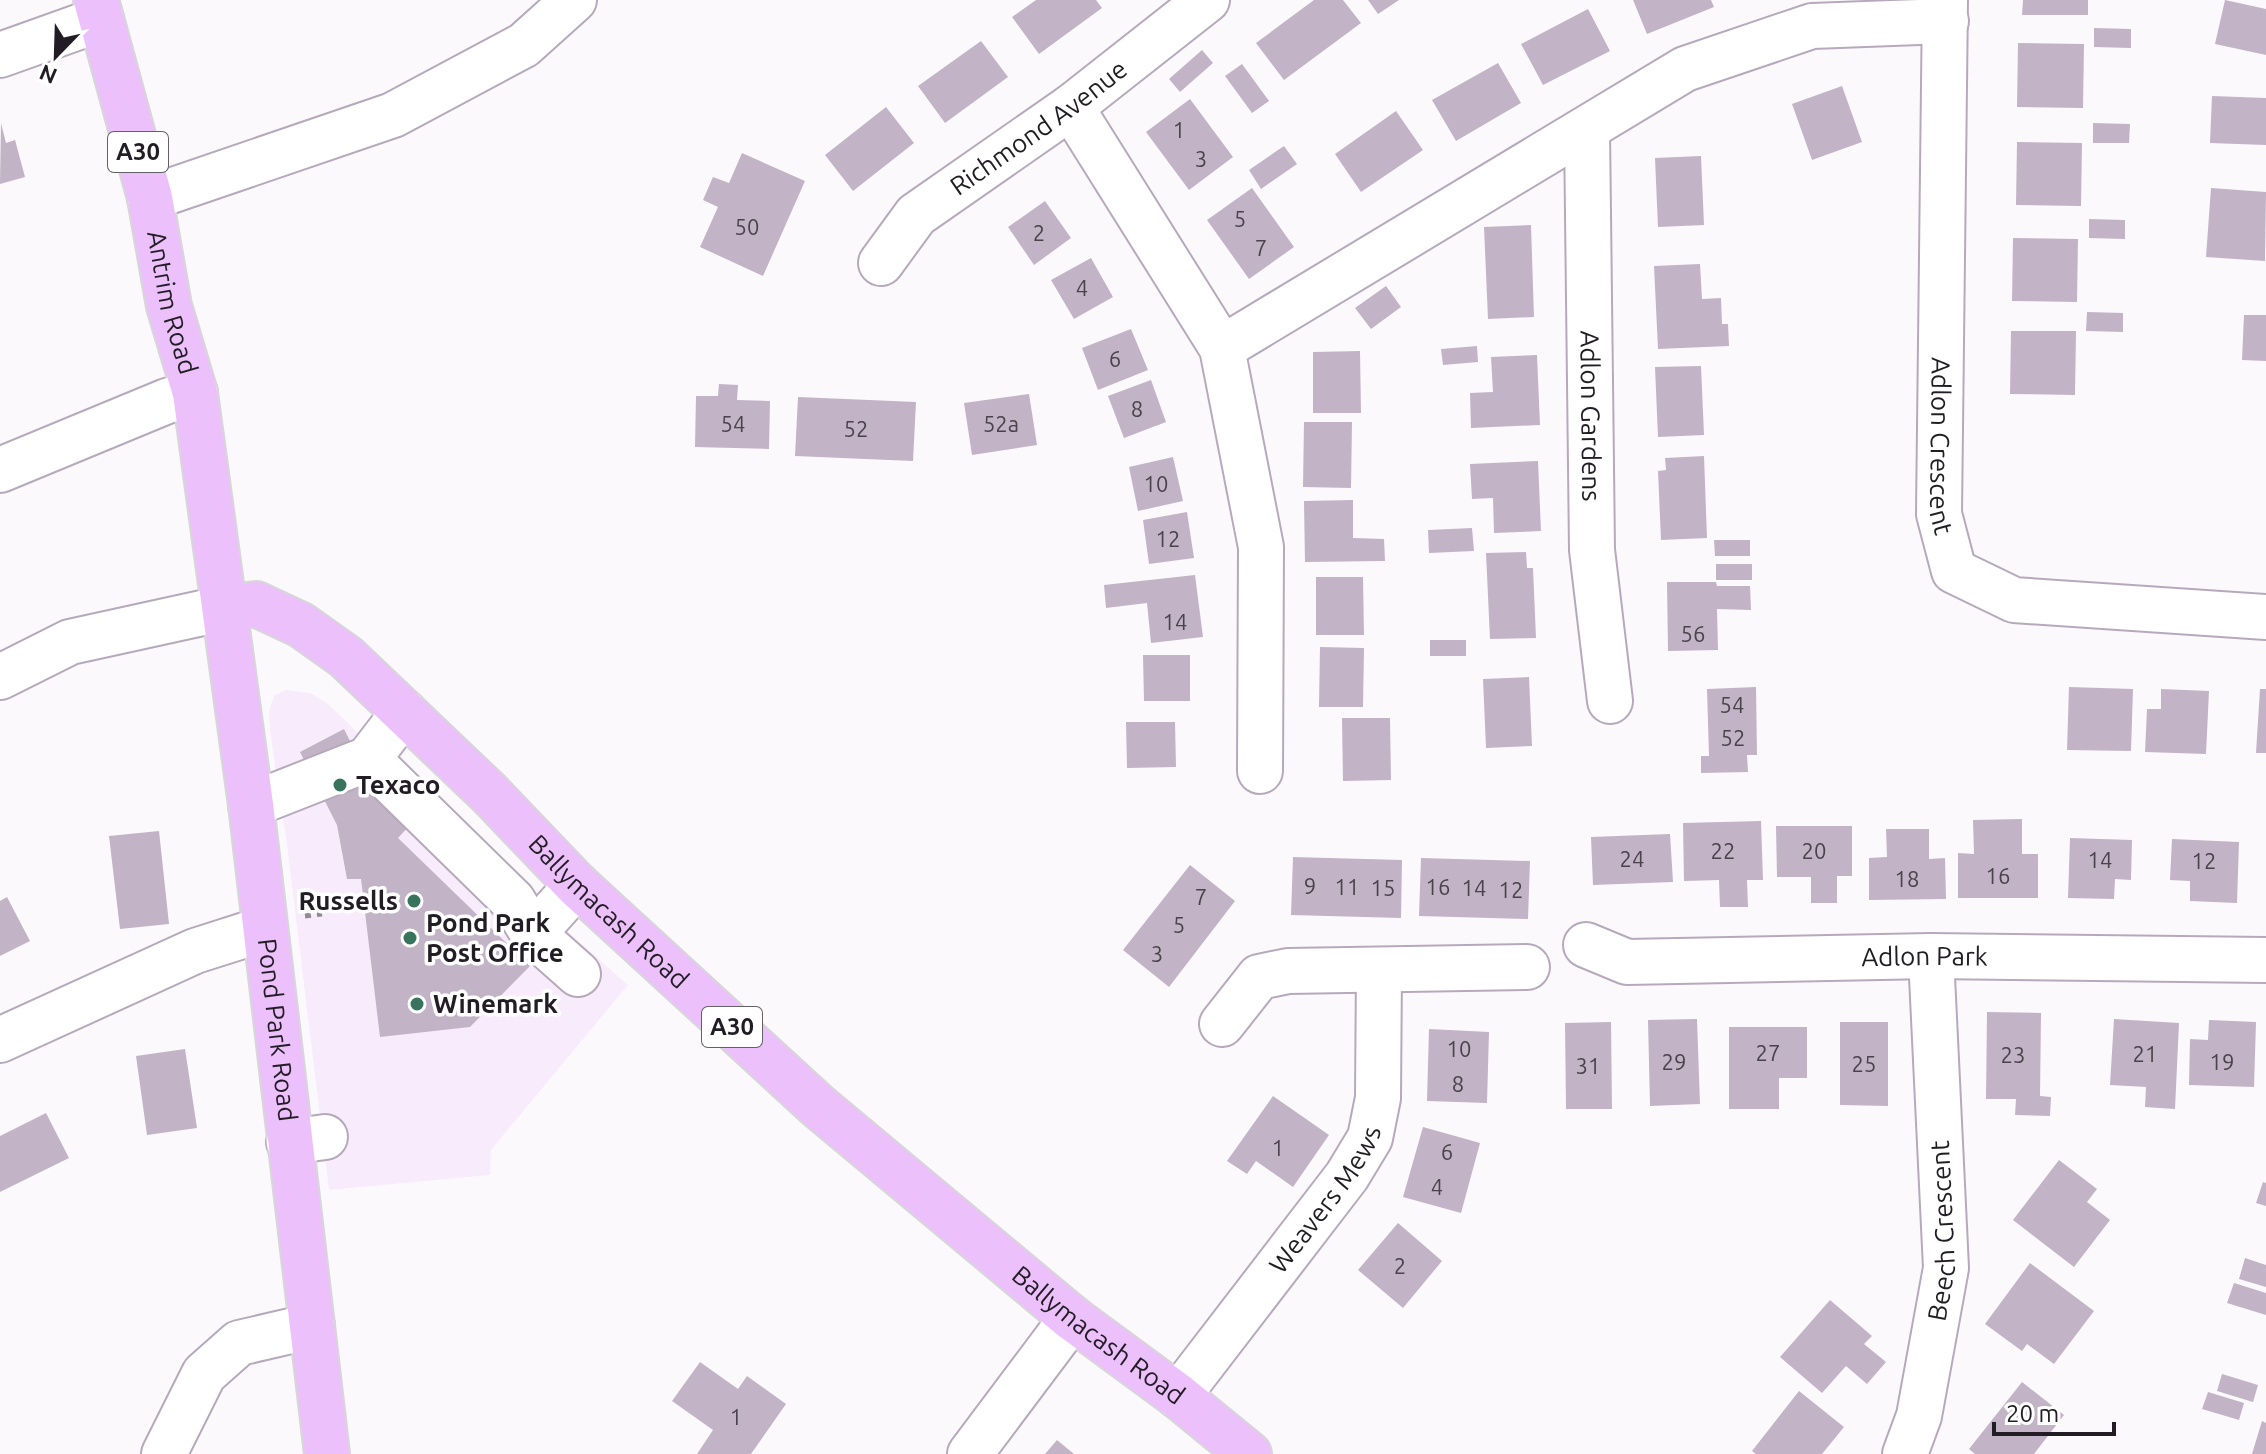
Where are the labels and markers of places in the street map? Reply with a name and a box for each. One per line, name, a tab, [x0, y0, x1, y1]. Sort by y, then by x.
place label: Texaco	[356, 770, 440, 799]
marker: Texaco	[331, 776, 349, 794]
place label: Russells	[298, 886, 398, 915]
marker: Russells	[405, 892, 423, 910]
place label: Pond Park Post Office	[426, 908, 564, 967]
marker: Pond Park Post Office	[401, 929, 419, 947]
place label: Winemark	[433, 989, 558, 1018]
marker: Winemark	[408, 995, 426, 1013]

